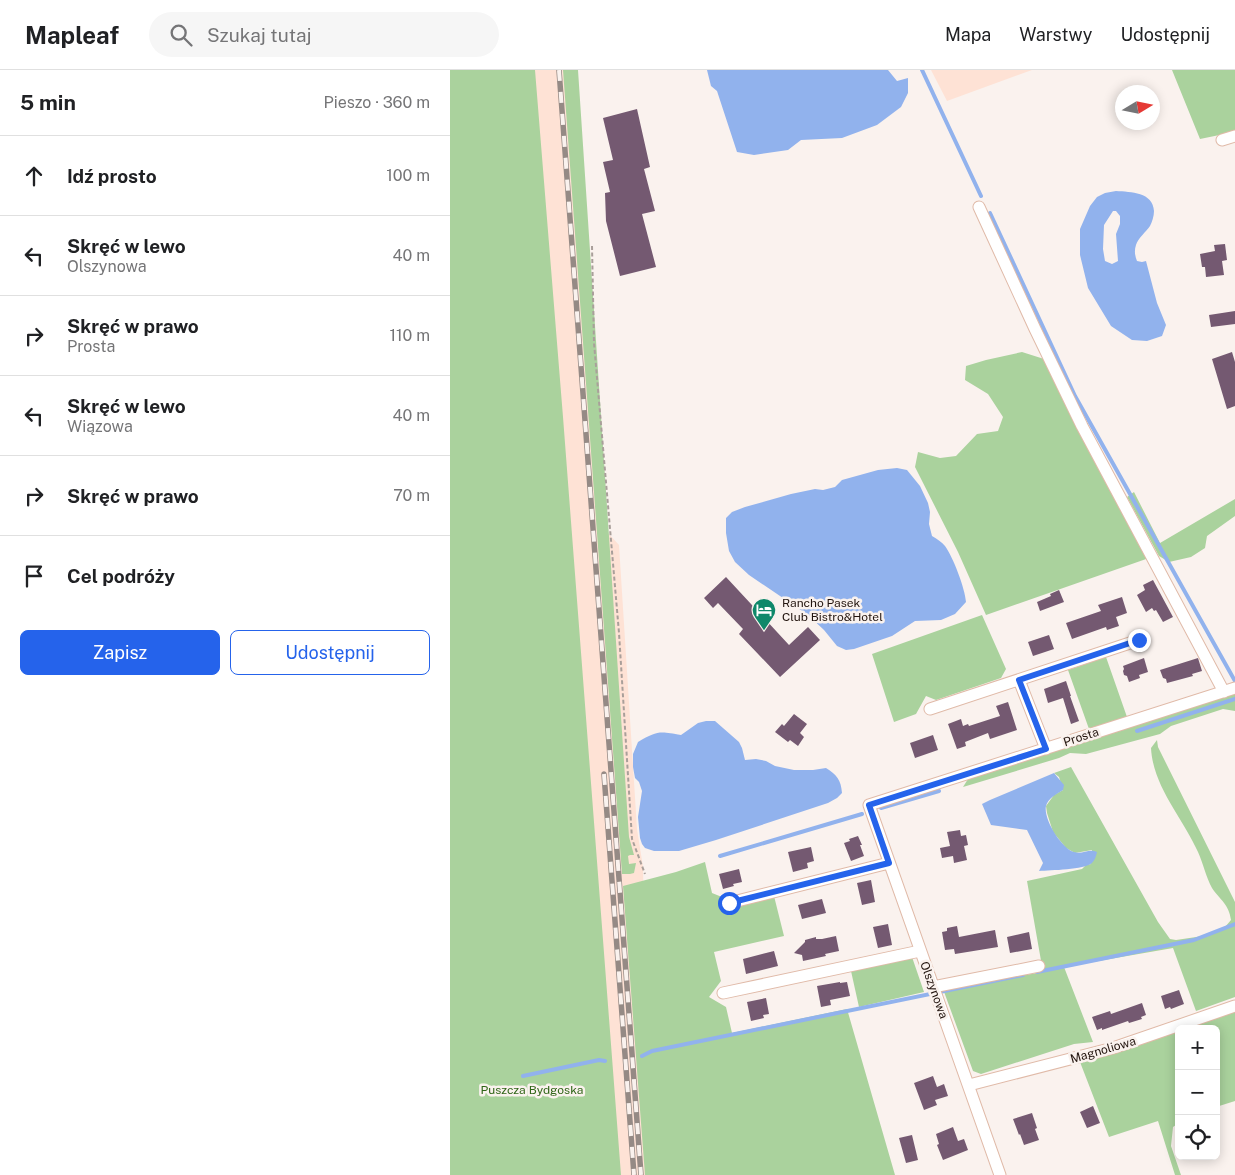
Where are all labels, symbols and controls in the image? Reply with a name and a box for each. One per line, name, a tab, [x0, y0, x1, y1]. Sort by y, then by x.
search box	[149, 12, 499, 57]
text: Mapleaf	[25, 21, 119, 49]
icon: search	[167, 21, 195, 49]
text: Szukaj tutaj	[207, 24, 312, 46]
text: Mapa	[945, 24, 991, 45]
text: Warstwy	[1019, 24, 1092, 45]
text: Udostępnij	[1120, 24, 1210, 45]
north arrow	[1115, 85, 1160, 130]
text: 5 min	[20, 90, 76, 115]
text: Pieszo · 360 m	[324, 93, 430, 112]
icon: ahead	[20, 162, 48, 190]
text: Idź prosto	[67, 165, 157, 187]
text: 100 m	[386, 166, 430, 185]
text: Skręć w lewo	[67, 235, 186, 257]
icon: left	[20, 242, 48, 270]
text: 40 m	[392, 246, 430, 265]
text: Olszynowa	[67, 257, 147, 276]
text: Skręć w prawo	[67, 315, 199, 337]
icon: right	[20, 322, 48, 350]
text: 110 m	[389, 326, 430, 345]
text: Prosta	[67, 337, 115, 356]
text: Skręć w lewo	[67, 395, 186, 417]
icon: left	[20, 402, 48, 430]
text: 40 m	[392, 406, 430, 425]
text: Wiązowa	[67, 417, 133, 436]
icon: right	[20, 482, 48, 510]
text: Skręć w prawo	[67, 485, 199, 507]
text: 70 m	[393, 486, 430, 505]
icon: arrive	[20, 562, 48, 590]
text: Cel podróży	[67, 565, 175, 587]
place label: Rancho Pasek Club Bistro&Hotel	[782, 596, 883, 624]
hotel icon: Rancho Pasek Club Bistro&Hotel	[751, 597, 777, 631]
route end	[1128, 629, 1151, 652]
button: Zapisz	[20, 630, 220, 675]
button: Udostępnij	[230, 630, 430, 675]
street label: Prosta	[1062, 725, 1100, 749]
route start	[718, 892, 741, 915]
street label: Olszynowa	[917, 960, 951, 1020]
map controls	[1175, 1025, 1220, 1160]
button: +	[1175, 1025, 1220, 1070]
street label: Magnoliowa	[1069, 1034, 1137, 1066]
button: −	[1175, 1070, 1220, 1115]
park label: Puszcza Bydgoska	[481, 1083, 583, 1097]
button: locate	[1175, 1115, 1220, 1160]

